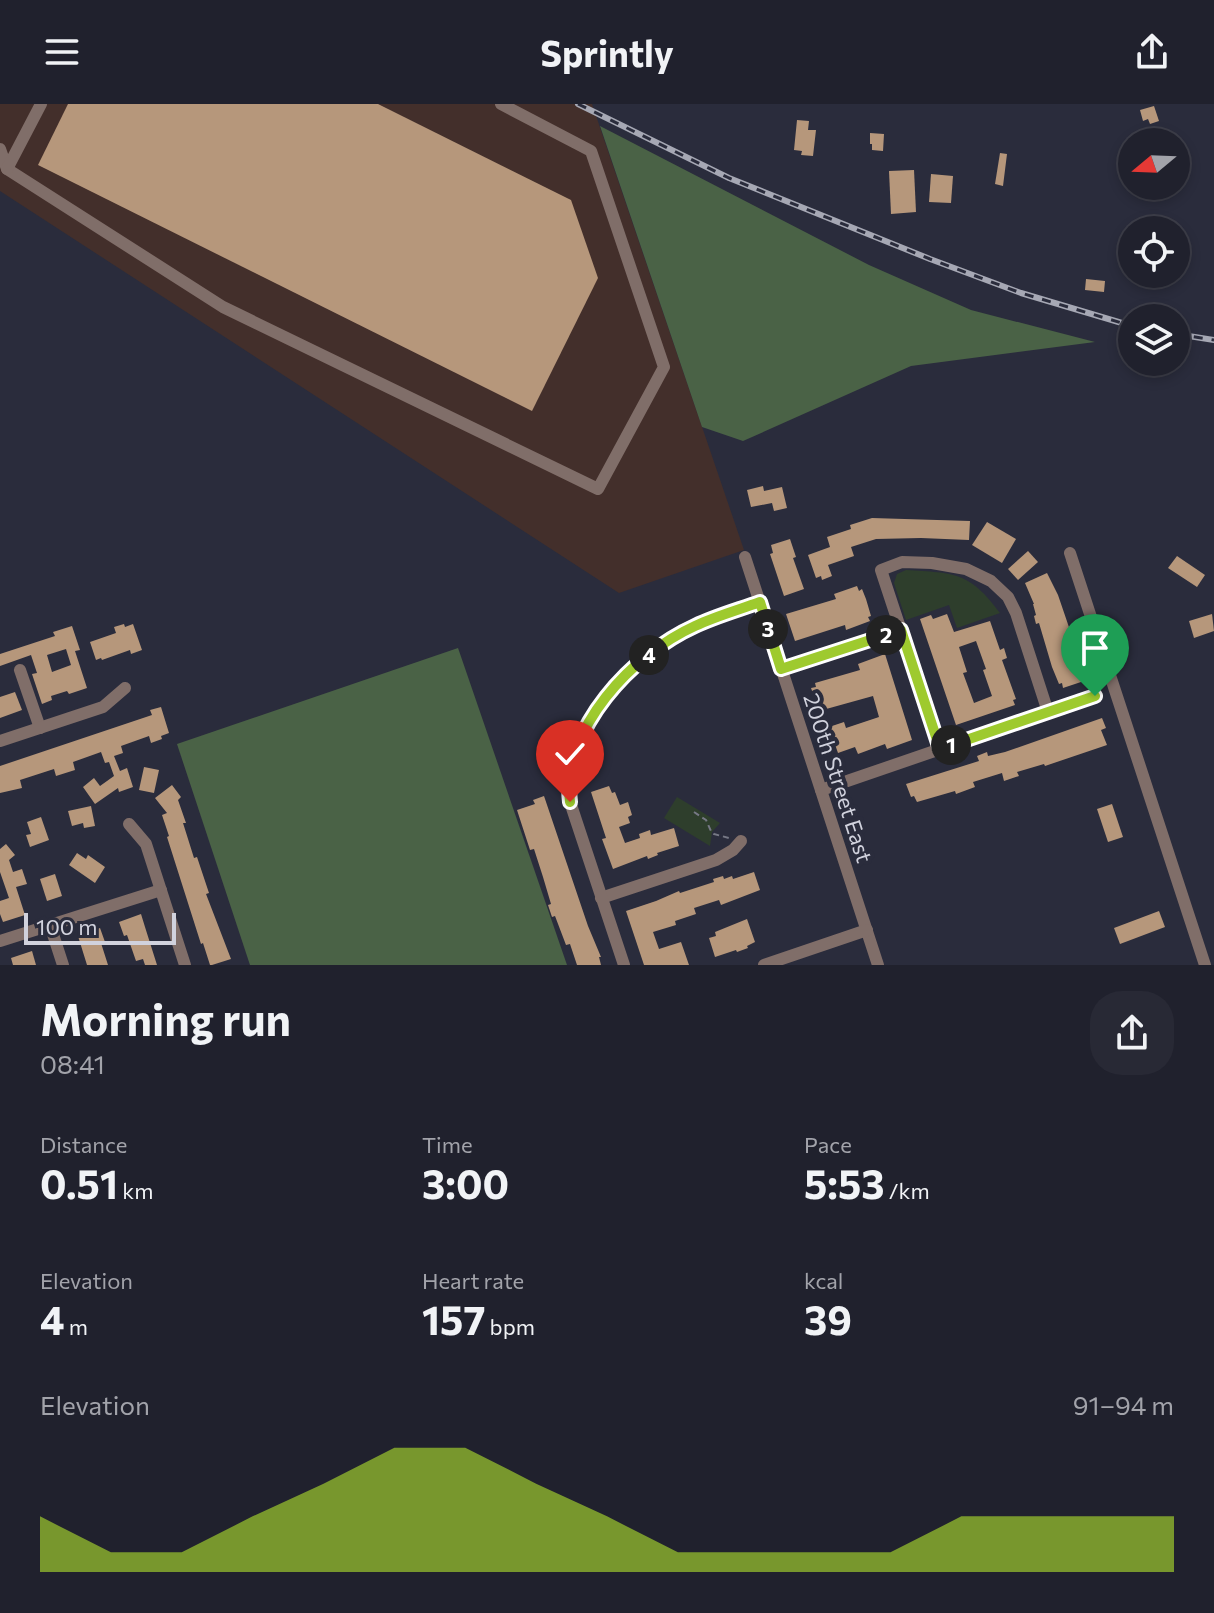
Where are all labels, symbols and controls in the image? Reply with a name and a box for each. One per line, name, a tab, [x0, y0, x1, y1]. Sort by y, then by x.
icon: menu	[40, 30, 84, 74]
text: Sprintly	[540, 30, 674, 74]
icon: share	[1130, 30, 1174, 74]
north arrow	[1118, 128, 1190, 200]
map controls	[1118, 128, 1190, 376]
button: locate	[1118, 216, 1190, 288]
button: layers	[1118, 304, 1190, 376]
pin: 3	[748, 609, 788, 649]
pin	[1061, 614, 1129, 696]
text: 3	[762, 615, 774, 642]
pin: 2	[866, 615, 906, 655]
text: 2	[880, 621, 892, 648]
icon: arrive	[1073, 626, 1117, 670]
pin: 4	[629, 635, 669, 675]
text: 4	[642, 641, 656, 668]
street label: 200th Street East	[798, 690, 879, 866]
pin	[536, 720, 604, 802]
pin: 1	[931, 725, 971, 765]
text: 1	[946, 731, 956, 758]
icon: check	[548, 732, 592, 776]
scale bar	[24, 909, 176, 945]
text: 100 m	[36, 913, 98, 940]
text: Morning run	[40, 991, 291, 1045]
button: share	[1090, 991, 1174, 1075]
text: 08:41	[40, 1048, 105, 1079]
text: Distance	[40, 1131, 127, 1158]
text: Time	[422, 1131, 473, 1158]
text: Pace	[804, 1131, 852, 1158]
text: 0.51	[40, 1158, 118, 1207]
text: 3:00	[422, 1158, 509, 1207]
text: 5:53	[804, 1158, 885, 1207]
text: km	[118, 1177, 153, 1204]
text: /km	[885, 1177, 930, 1204]
text: Elevation	[40, 1267, 133, 1294]
text: Heart rate	[422, 1267, 524, 1294]
text: kcal	[804, 1267, 843, 1294]
text: 4	[40, 1294, 65, 1343]
text: 157	[422, 1294, 485, 1343]
text: 39	[804, 1294, 852, 1343]
text: m	[65, 1313, 88, 1340]
text: bpm	[485, 1313, 535, 1340]
text: Elevation	[40, 1389, 150, 1420]
text: 91–94 m	[1073, 1389, 1174, 1420]

